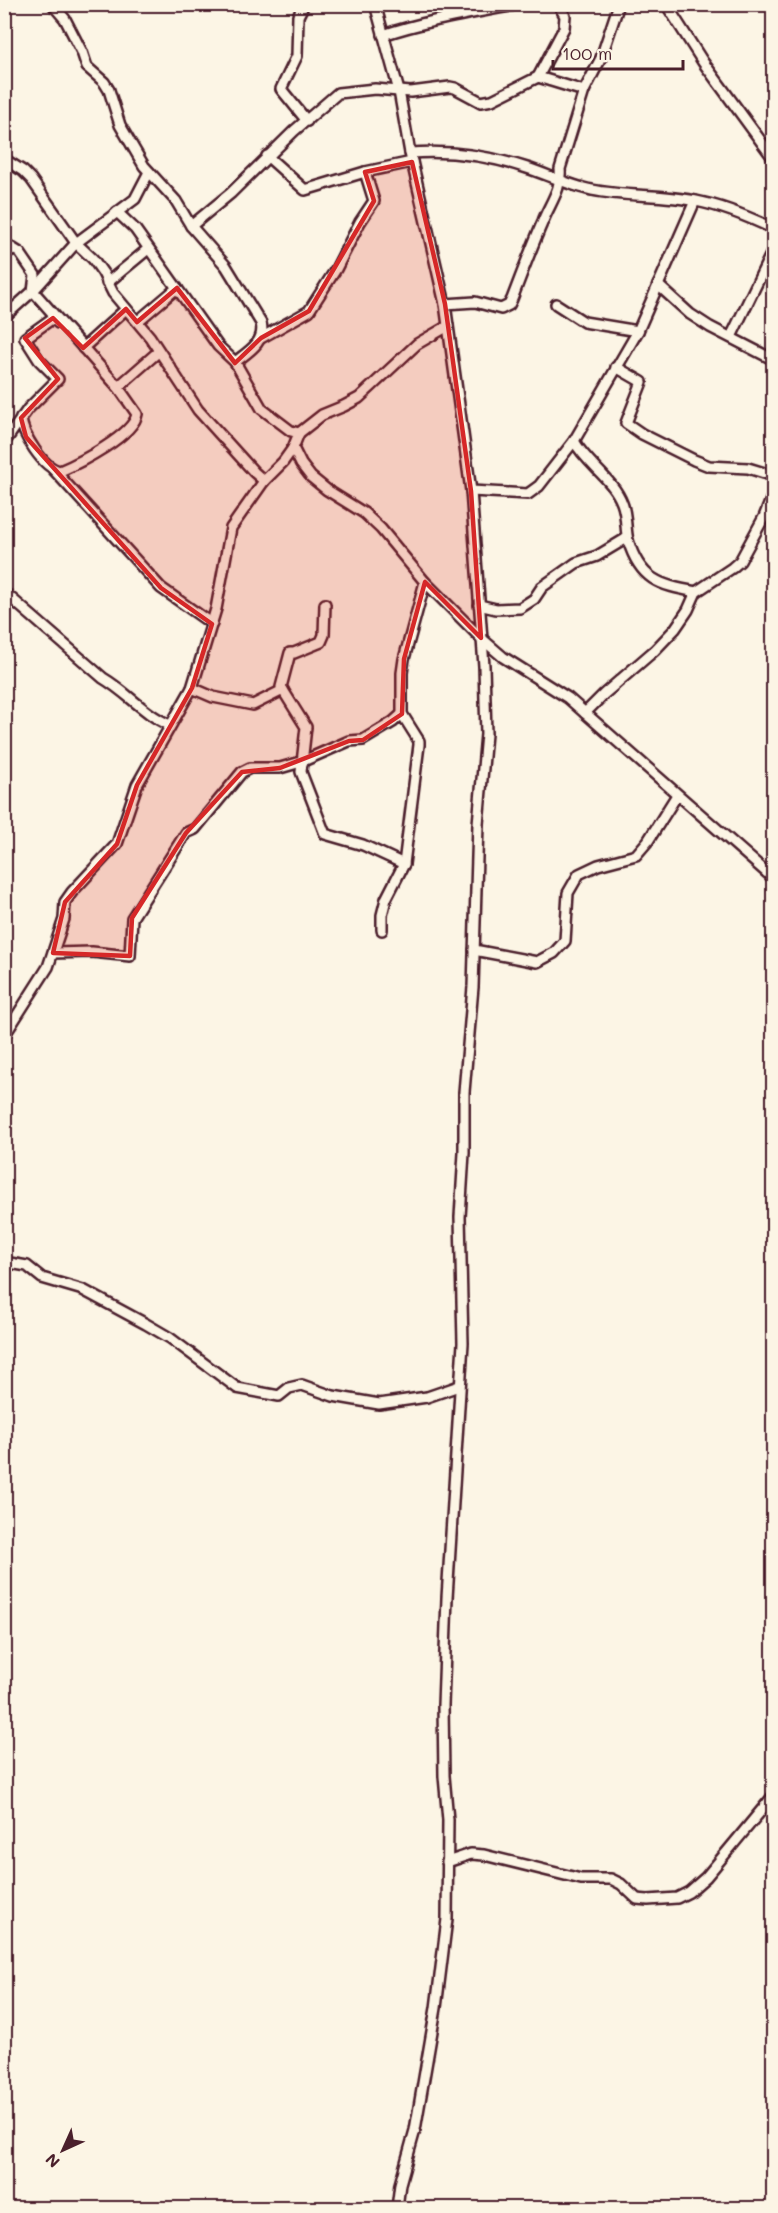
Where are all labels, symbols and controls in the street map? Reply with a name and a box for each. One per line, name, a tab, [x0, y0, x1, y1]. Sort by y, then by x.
scale bar	[553, 33, 684, 71]
text: 100 m	[562, 41, 612, 65]
north arrow	[33, 2120, 93, 2180]
text: N	[40, 2149, 64, 2173]

